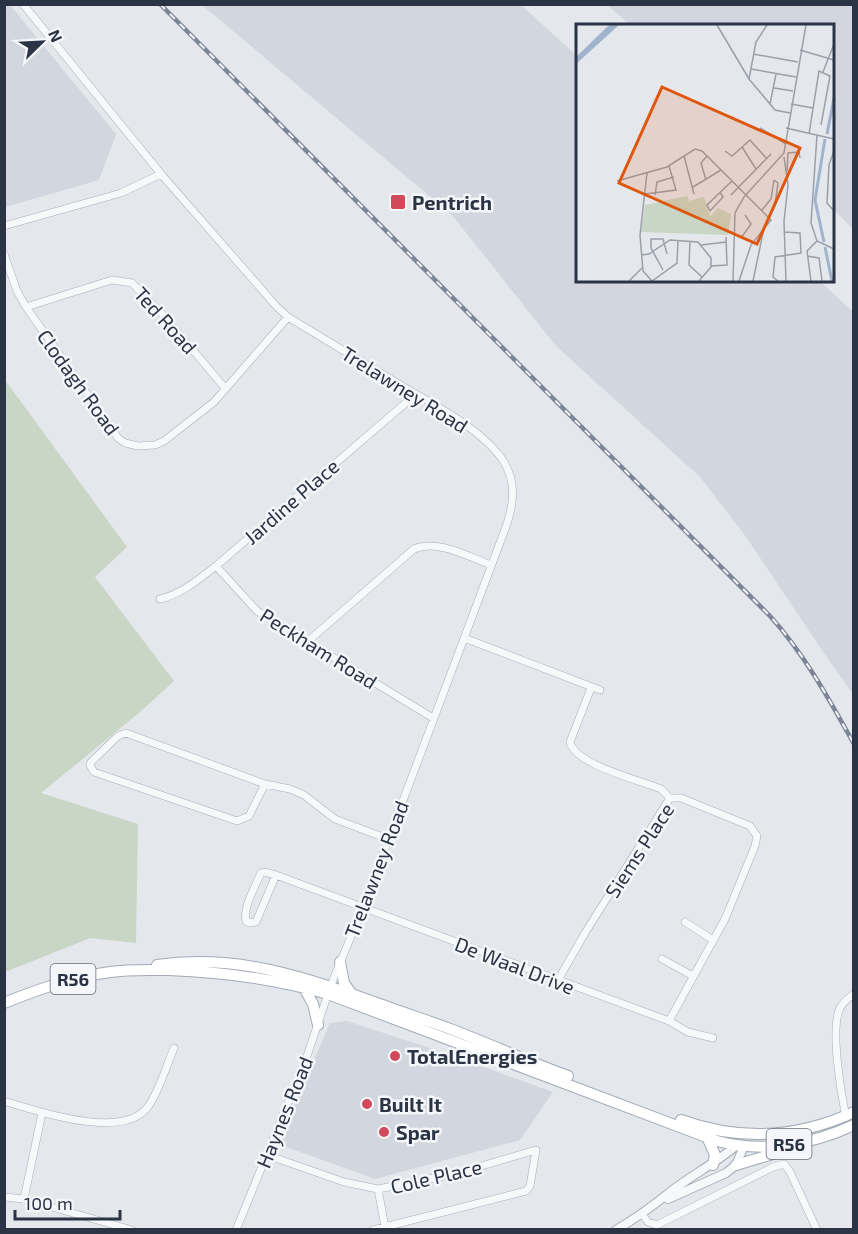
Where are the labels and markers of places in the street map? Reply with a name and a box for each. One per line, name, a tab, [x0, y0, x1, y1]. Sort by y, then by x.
place label: Pentrich	[412, 190, 492, 214]
marker: Pentrich	[389, 193, 407, 211]
place label: TotalEnergies	[407, 1044, 537, 1068]
marker: TotalEnergies	[388, 1049, 402, 1063]
place label: Built It	[379, 1092, 442, 1116]
marker: Built It	[360, 1097, 374, 1111]
place label: Spar	[396, 1120, 440, 1144]
marker: Spar	[377, 1125, 391, 1139]

